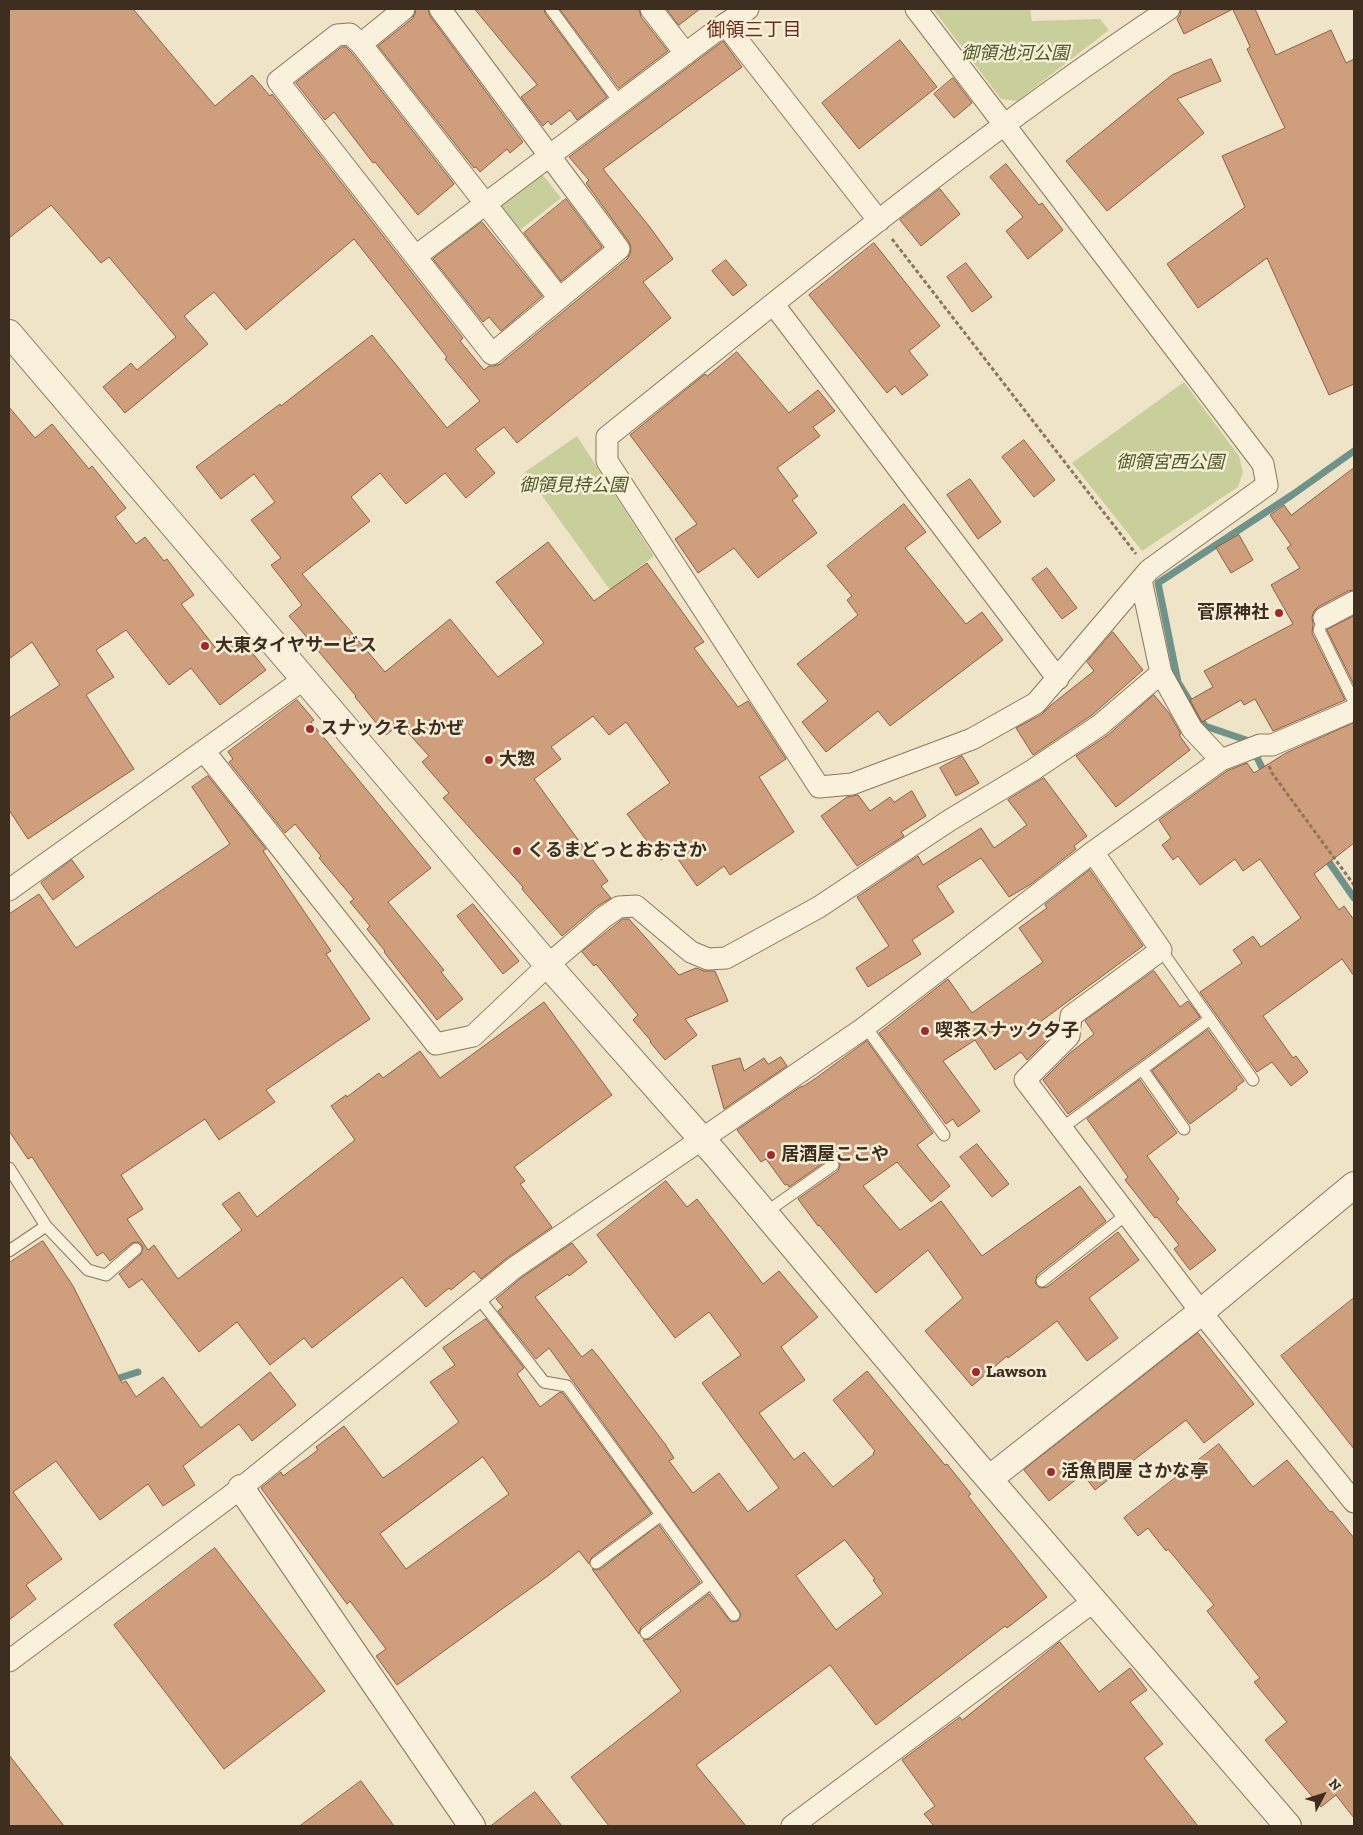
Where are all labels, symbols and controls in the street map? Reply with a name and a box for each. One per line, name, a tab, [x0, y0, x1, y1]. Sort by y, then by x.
district label: 御領三丁目	[707, 20, 801, 42]
park label: 御領池河公園	[961, 43, 1069, 65]
park label: 御領宮西公園	[1116, 452, 1224, 474]
park label: 御領見持公園	[519, 475, 627, 497]
place label: 菅原神社	[1197, 602, 1269, 624]
marker: 菅原神社	[1273, 607, 1285, 619]
place label: 大東タイヤサービス	[215, 635, 377, 657]
marker: 大東タイヤサービス	[199, 640, 211, 652]
place label: スナックそよかぜ	[320, 718, 464, 740]
marker: スナックそよかぜ	[304, 723, 316, 735]
place label: 大惣	[499, 749, 535, 771]
marker: 大惣	[483, 754, 495, 766]
place label: くるまどっとおおさか	[527, 840, 707, 862]
marker: くるまどっとおおさか	[511, 845, 523, 857]
place label: 喫茶スナック夕子	[935, 1020, 1079, 1042]
marker: 喫茶スナック夕子	[919, 1025, 931, 1037]
place label: 居酒屋ここや	[781, 1144, 889, 1166]
marker: 居酒屋ここや	[765, 1149, 777, 1161]
place label: Lawson	[986, 1361, 1047, 1383]
marker: Lawson	[970, 1366, 982, 1378]
place label: 活魚問屋 さかな亭	[1061, 1461, 1208, 1483]
marker: 活魚問屋 さかな亭	[1045, 1466, 1057, 1478]
north arrow	[1298, 1770, 1348, 1820]
text: N	[1325, 1775, 1345, 1795]

